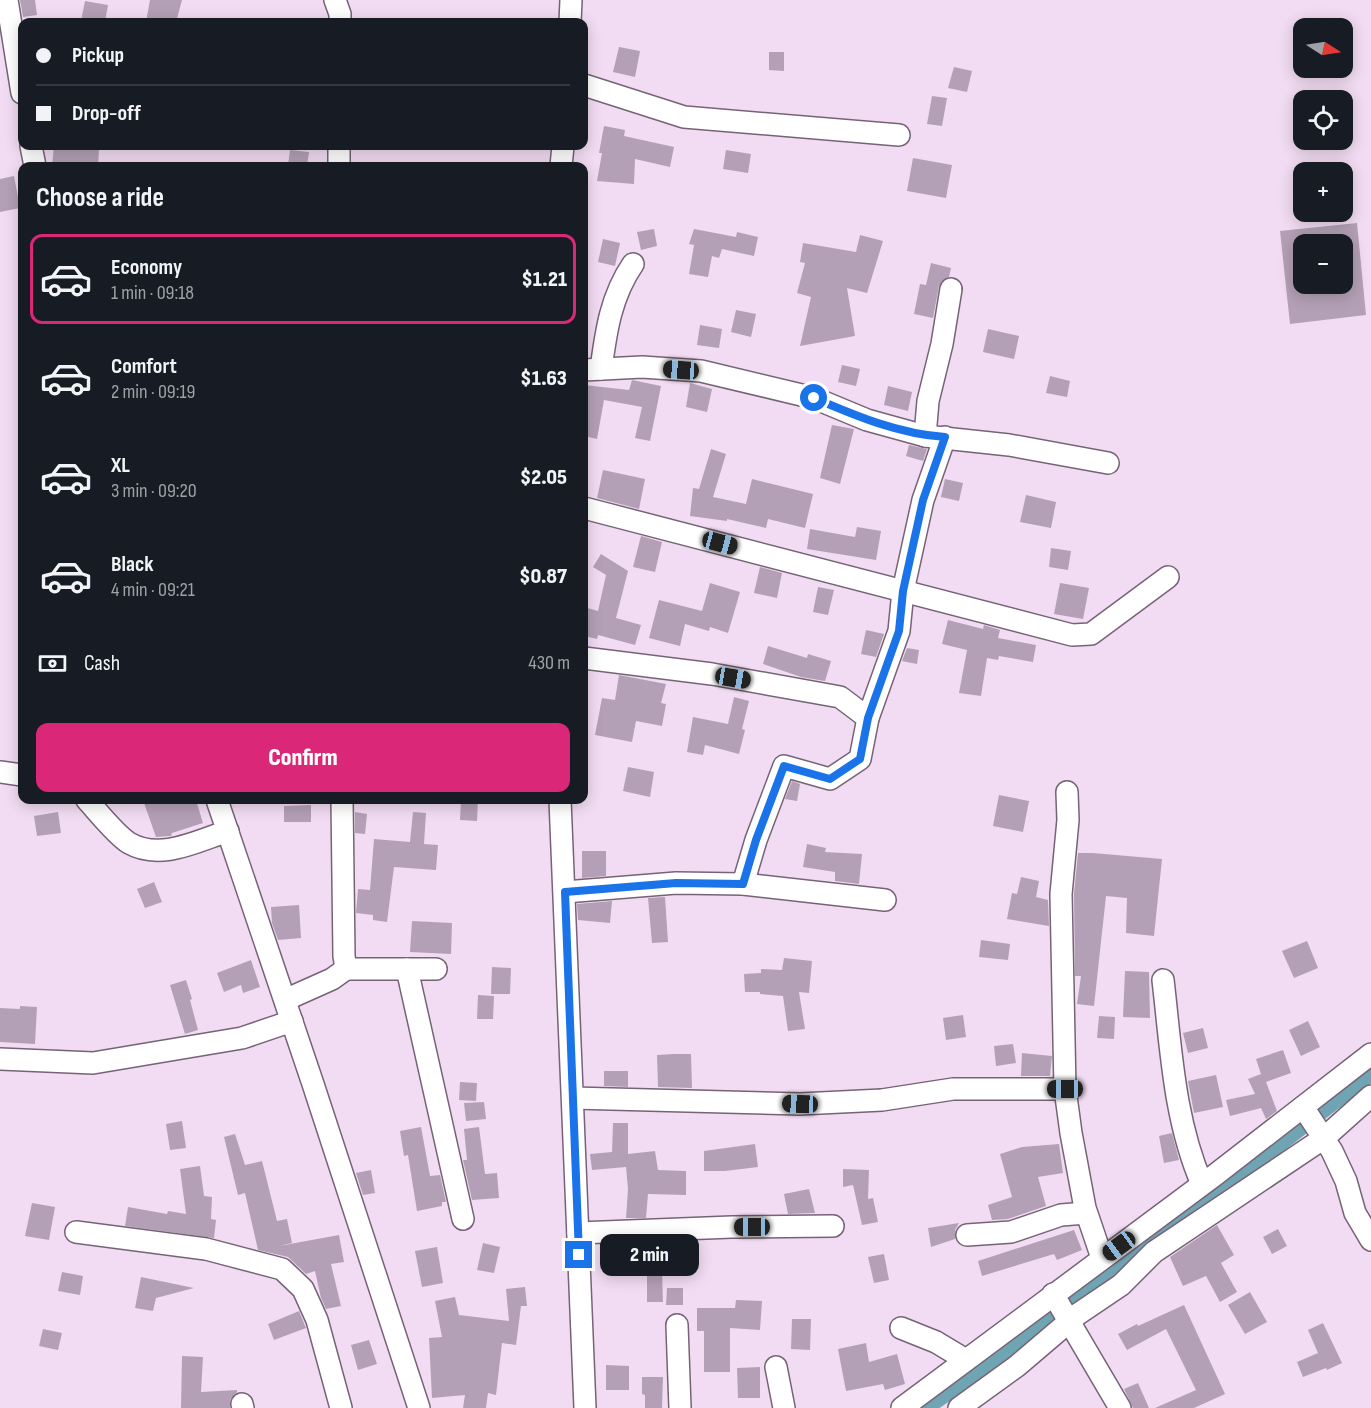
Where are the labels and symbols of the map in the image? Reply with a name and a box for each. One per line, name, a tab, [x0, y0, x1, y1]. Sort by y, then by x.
north arrow	[1293, 18, 1353, 78]
car	[662, 360, 700, 380]
route start	[800, 384, 827, 411]
car	[700, 530, 740, 556]
car	[714, 666, 752, 690]
car	[1047, 1080, 1083, 1098]
car	[782, 1094, 818, 1114]
car	[734, 1218, 770, 1236]
car	[1099, 1228, 1139, 1264]
callout: 2 min	[600, 1234, 699, 1276]
route end	[565, 1241, 592, 1268]

